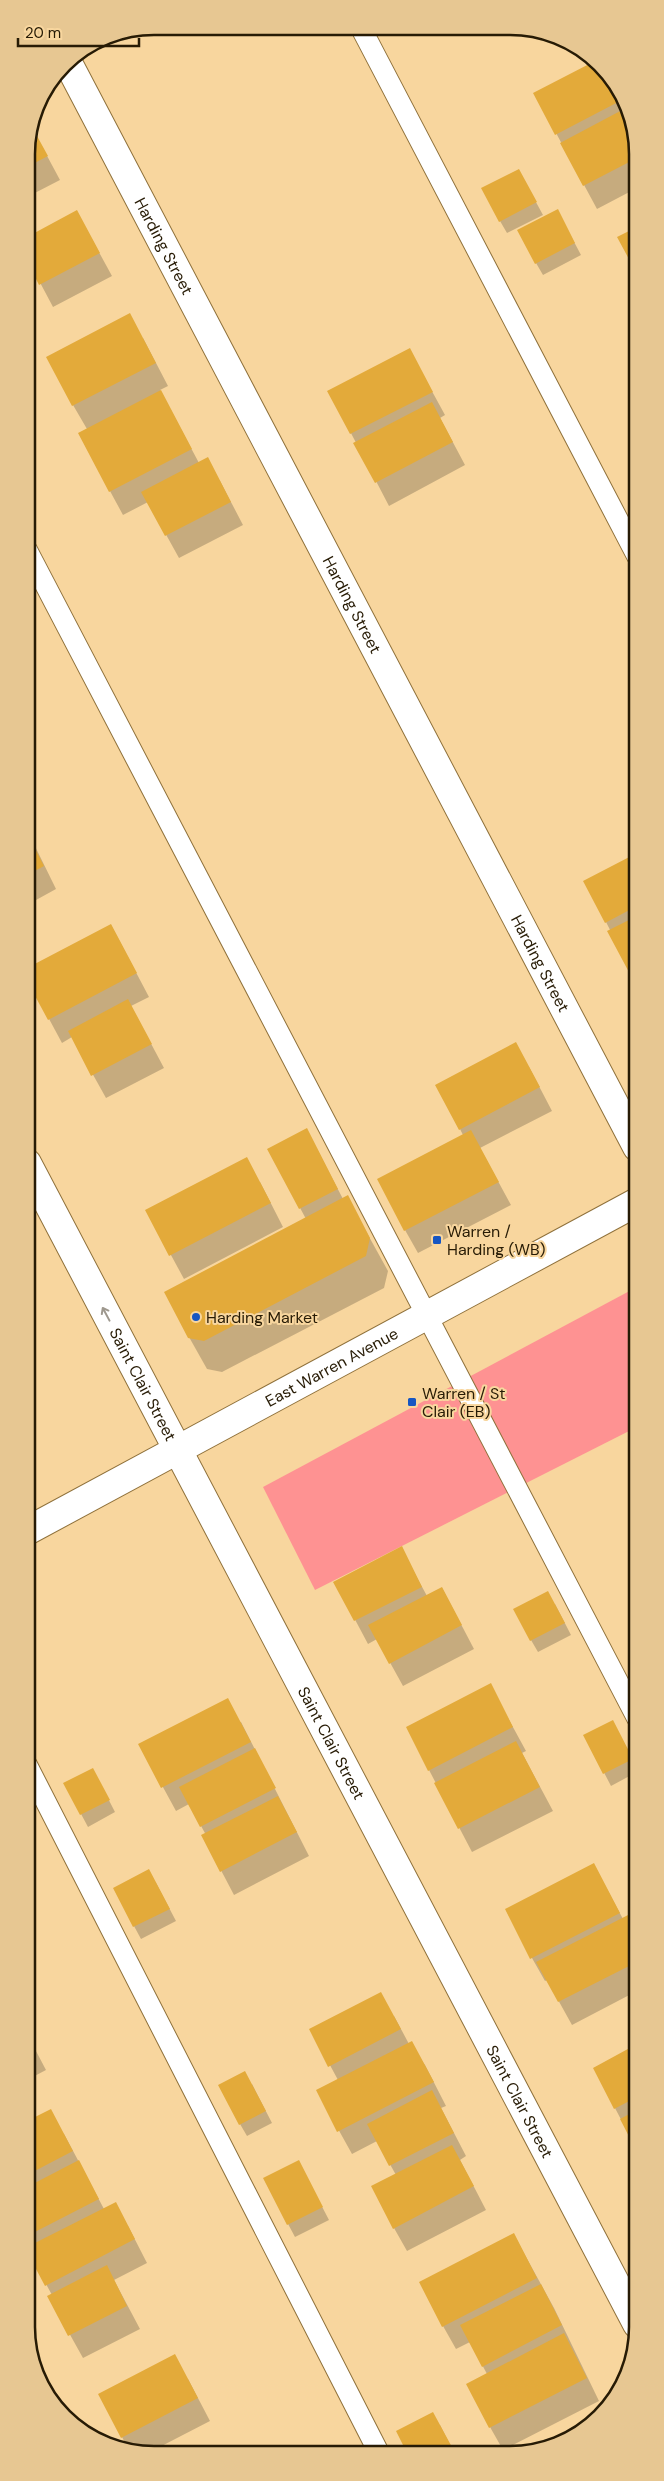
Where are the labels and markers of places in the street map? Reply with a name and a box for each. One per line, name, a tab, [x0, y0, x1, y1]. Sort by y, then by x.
place label: Warren / Harding (WB)	[447, 1221, 546, 1260]
marker: Warren / Harding (WB)	[431, 1234, 443, 1246]
place label: Harding Market	[206, 1307, 318, 1328]
marker: Harding Market	[190, 1311, 202, 1323]
place label: Warren / St Clair (EB)	[422, 1383, 506, 1422]
marker: Warren / St Clair (EB)	[406, 1396, 418, 1408]

